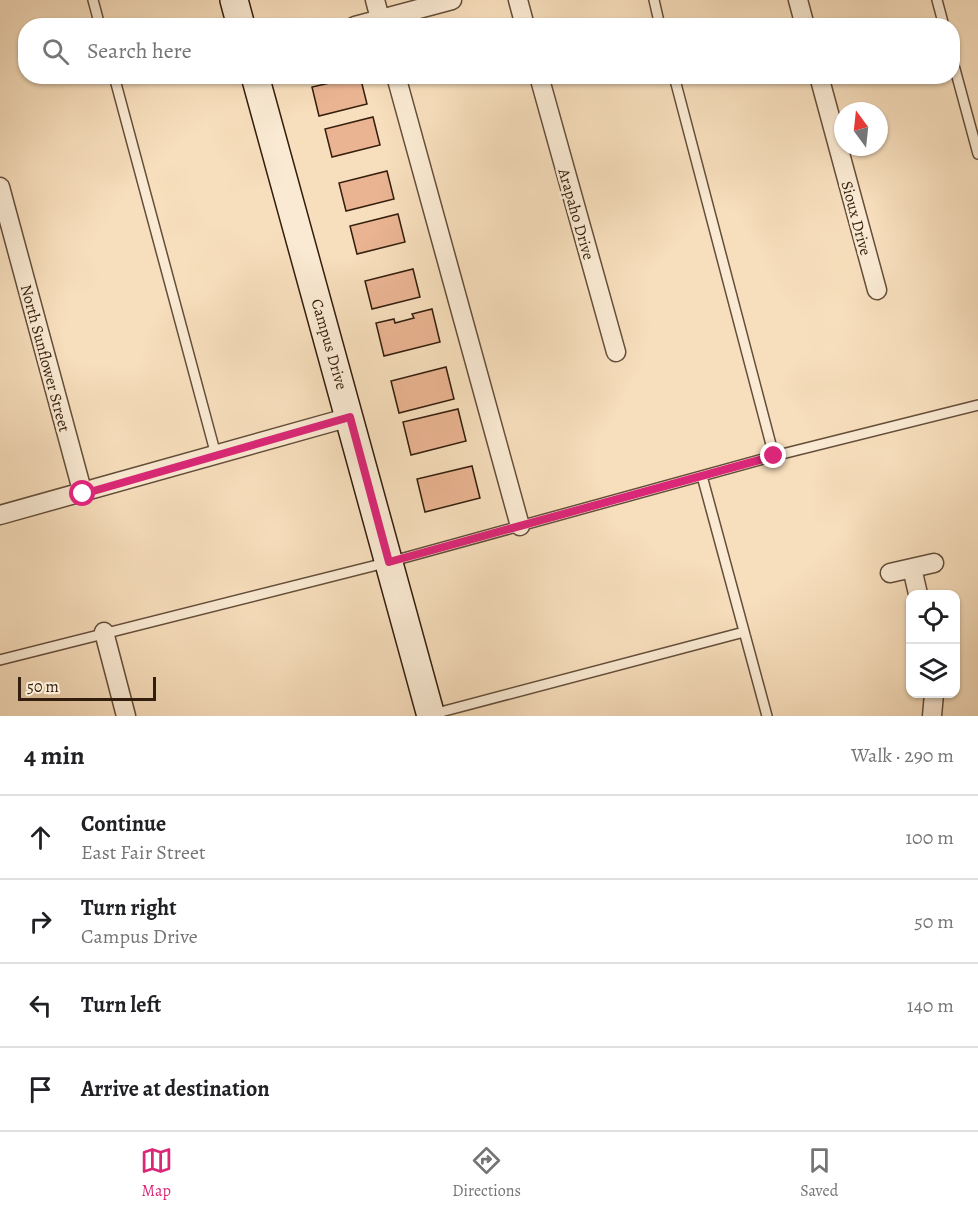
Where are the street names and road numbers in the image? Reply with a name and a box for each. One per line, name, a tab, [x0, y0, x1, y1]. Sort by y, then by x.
street label: Arapaho Drive	[552, 165, 600, 262]
street label: Sioux Drive	[836, 179, 877, 258]
street label: North Sunflower Street	[15, 282, 75, 434]
street label: Campus Drive	[306, 296, 352, 392]

